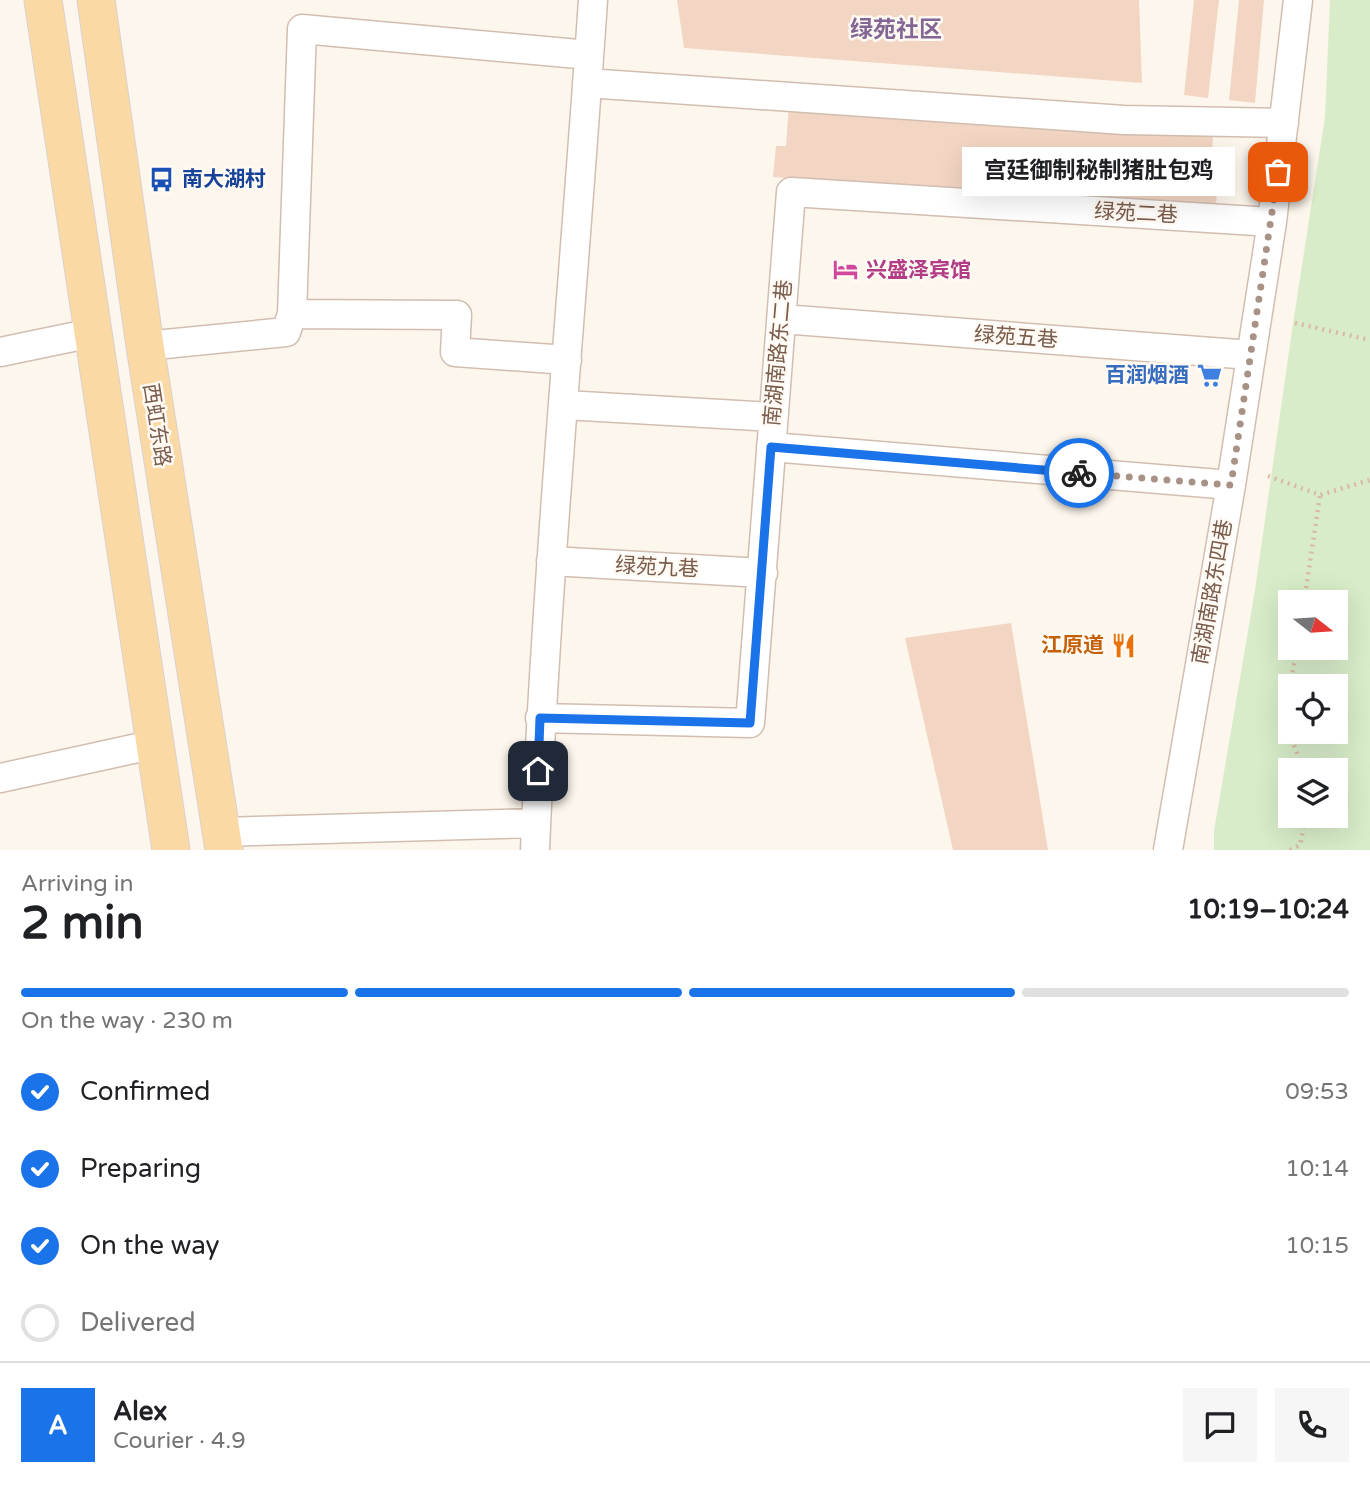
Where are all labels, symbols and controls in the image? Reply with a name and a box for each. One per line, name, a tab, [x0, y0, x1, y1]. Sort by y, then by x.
district label: 绿苑社区	[850, 16, 942, 44]
pin	[1248, 142, 1308, 202]
callout: 宫廷御制秘制猪肚包鸡	[963, 148, 1236, 196]
icon: bag	[1259, 153, 1297, 191]
text: 宫廷御制秘制猪肚包鸡	[984, 157, 1214, 185]
bus stop icon: 南大湖村	[148, 165, 176, 193]
place label: 南大湖村	[182, 167, 266, 192]
street label: 绿苑二巷	[1093, 199, 1179, 228]
hotel icon: 兴盛泽宾馆	[832, 256, 860, 284]
place label: 兴盛泽宾馆	[866, 258, 971, 283]
street label: 南湖南路东二巷	[760, 279, 797, 427]
street label: 绿苑五巷	[973, 322, 1059, 353]
supermarket icon: 百润烟酒	[1195, 361, 1223, 389]
place label: 百润烟酒	[1105, 363, 1189, 388]
street label: 西虹东路	[138, 382, 175, 469]
courier	[1044, 438, 1114, 508]
icon: bike	[1060, 454, 1098, 492]
street label: 南湖南路东四巷	[1187, 518, 1238, 667]
street label: 绿苑九巷	[614, 553, 700, 582]
north arrow	[1278, 590, 1348, 660]
map controls	[1278, 590, 1348, 828]
restaurant icon: 江原道	[1110, 631, 1138, 659]
place label: 江原道	[1041, 633, 1104, 658]
button: locate	[1278, 674, 1348, 744]
pin	[508, 741, 568, 801]
icon: home	[519, 752, 557, 790]
button: layers	[1278, 758, 1348, 828]
text: Arriving in	[21, 870, 134, 898]
text: 10:19–10:24	[1187, 894, 1349, 925]
text: 2 min	[21, 896, 144, 951]
text: On the way · 230 m	[21, 1007, 233, 1035]
icon: check	[21, 1073, 59, 1111]
text: Confirmed	[80, 1076, 210, 1107]
text: 09:53	[1285, 1078, 1349, 1106]
icon: check	[21, 1150, 59, 1188]
text: Preparing	[80, 1153, 201, 1184]
text: 10:14	[1285, 1155, 1349, 1183]
icon: check	[21, 1227, 59, 1265]
text: On the way	[80, 1230, 220, 1261]
text: 10:15	[1285, 1232, 1349, 1260]
text: Delivered	[80, 1307, 196, 1338]
button: chat	[1183, 1388, 1257, 1462]
button: phone	[1275, 1388, 1349, 1462]
text: Alex	[113, 1396, 167, 1427]
text: A	[48, 1410, 68, 1441]
text: Courier · 4.9	[113, 1427, 246, 1455]

